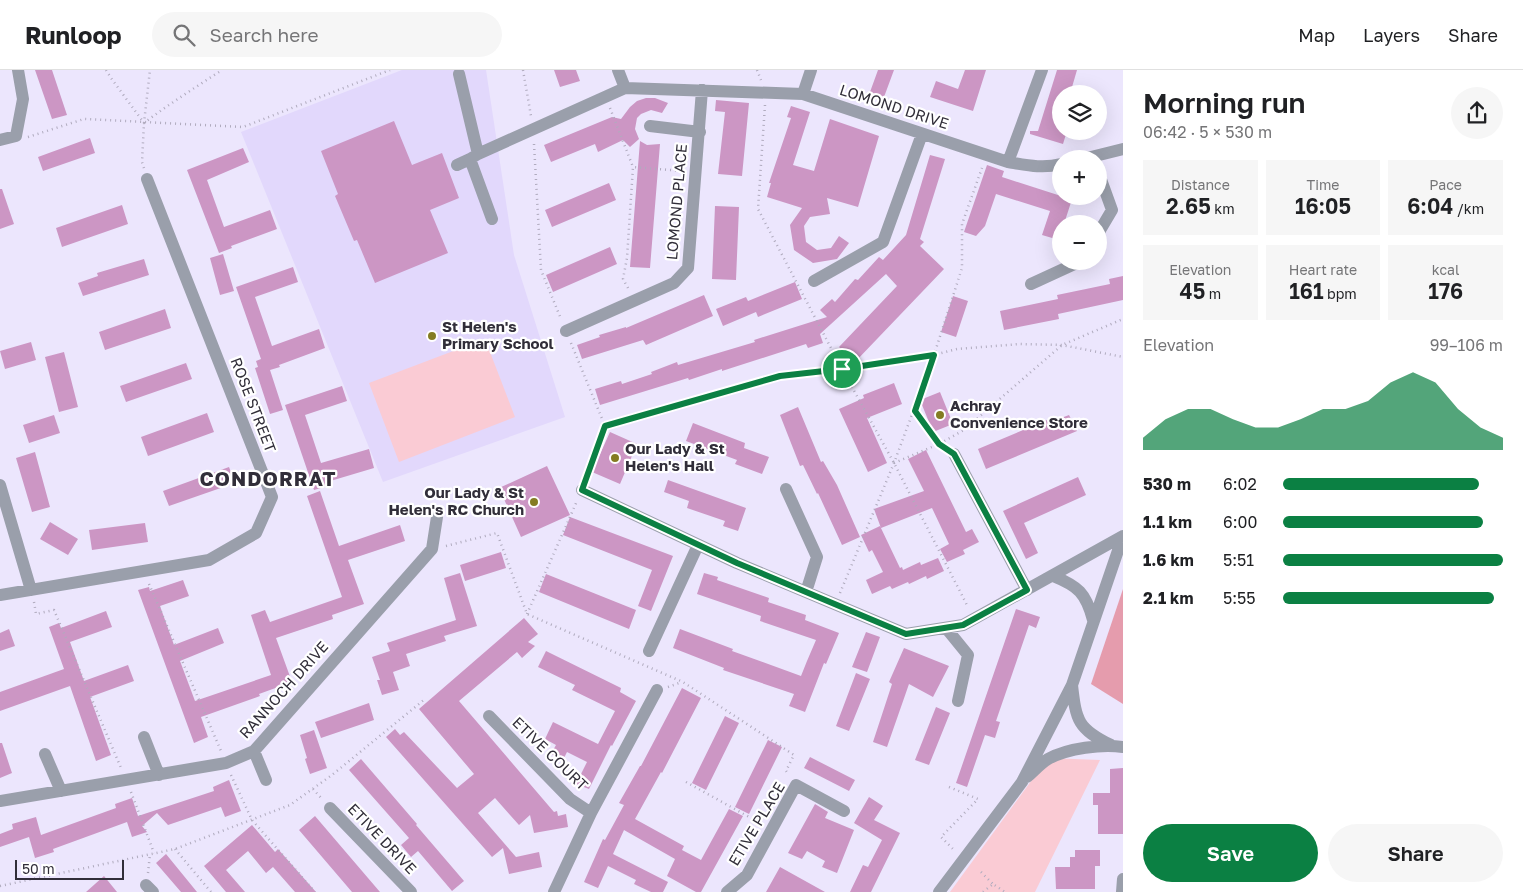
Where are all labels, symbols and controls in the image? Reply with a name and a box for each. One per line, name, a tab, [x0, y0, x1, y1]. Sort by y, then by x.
search box	[152, 12, 502, 57]
text: Runloop	[25, 20, 122, 49]
icon: search	[170, 21, 198, 49]
text: Search here	[210, 23, 318, 46]
text: Map	[1298, 24, 1335, 46]
text: Layers	[1363, 24, 1420, 46]
text: Share	[1448, 24, 1498, 46]
street label: LOMOND DRIVE	[838, 80, 951, 132]
map controls	[1052, 85, 1107, 270]
button: layers	[1052, 85, 1107, 140]
text: Morning run	[1143, 86, 1306, 119]
button: share	[1451, 87, 1503, 139]
text: 06:42 · 5 × 530 m	[1143, 122, 1272, 142]
street label: LOMOND PLACE	[662, 143, 690, 261]
button: +	[1052, 150, 1107, 205]
text: Distance	[1171, 176, 1230, 193]
text: Time	[1307, 176, 1339, 193]
text: Pace	[1429, 176, 1462, 193]
text: 2.65	[1166, 193, 1211, 219]
text: 16:05	[1295, 193, 1351, 219]
text: 6:04	[1407, 193, 1454, 219]
text: km	[1211, 200, 1235, 217]
text: /km	[1454, 200, 1484, 217]
button: −	[1052, 215, 1107, 270]
text: Elevation	[1169, 261, 1231, 278]
text: Heart rate	[1289, 261, 1357, 278]
text: kcal	[1432, 261, 1459, 278]
text: 45	[1179, 278, 1205, 304]
text: 161	[1289, 278, 1324, 304]
text: 176	[1428, 278, 1463, 304]
text: m	[1205, 285, 1221, 302]
text: bpm	[1324, 285, 1357, 302]
place label: St Helen's Primary School	[442, 317, 554, 352]
marker: St Helen's Primary School	[426, 330, 438, 342]
text: Elevation	[1143, 335, 1214, 355]
text: 99–106 m	[1430, 335, 1503, 355]
pin	[821, 348, 863, 390]
street label: ROSE STREET	[228, 354, 280, 455]
icon: arrive	[828, 355, 856, 383]
place label: Achray Convenience Store	[950, 396, 1088, 431]
marker: Achray Convenience Store	[934, 409, 946, 421]
place label: Our Lady & St Helen's Hall	[625, 439, 725, 474]
marker: Our Lady & St Helen's Hall	[609, 452, 621, 464]
district label: CONDORRAT	[199, 466, 337, 490]
text: 530 m	[1143, 474, 1191, 494]
text: 6:02	[1223, 474, 1257, 494]
place label: Our Lady & St Helen's RC Church	[388, 483, 524, 518]
marker: Our Lady & St Helen's RC Church	[528, 496, 540, 508]
text: 1.1 km	[1143, 512, 1192, 532]
text: 6:00	[1223, 512, 1257, 532]
text: 1.6 km	[1143, 550, 1194, 570]
text: 5:51	[1223, 550, 1254, 570]
text: 2.1 km	[1143, 588, 1193, 608]
text: 5:55	[1223, 588, 1256, 608]
street label: RANNOCH DRIVE	[235, 637, 331, 741]
street label: ETIVE COURT	[509, 713, 592, 794]
street label: ETIVE PLACE	[724, 778, 788, 868]
street label: ETIVE DRIVE	[345, 799, 421, 877]
button: Save	[1143, 824, 1318, 882]
button: Share	[1328, 824, 1503, 882]
scale bar	[15, 857, 124, 880]
text: 50 m	[22, 860, 55, 877]

